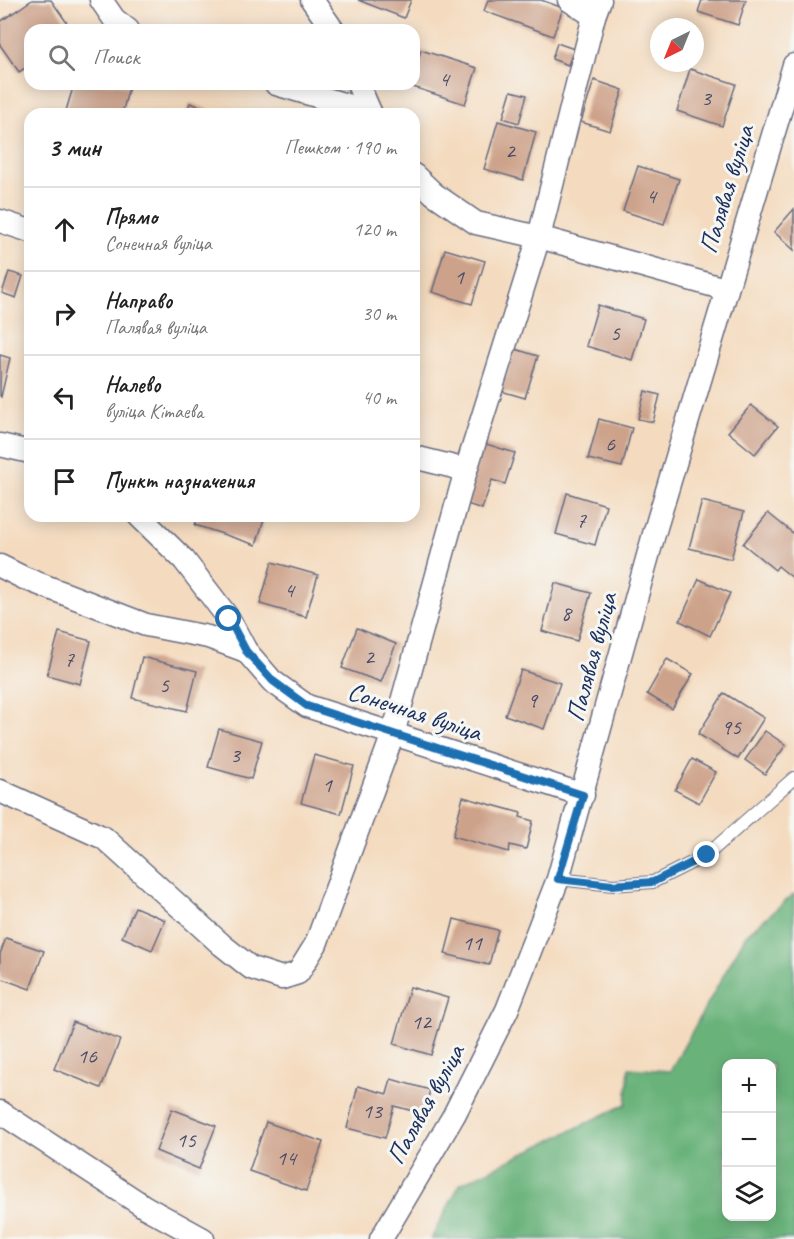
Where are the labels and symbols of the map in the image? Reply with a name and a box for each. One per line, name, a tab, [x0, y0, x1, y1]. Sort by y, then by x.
north arrow	[650, 18, 704, 72]
house number: 4	[439, 65, 451, 93]
house number: 3	[701, 84, 713, 112]
street label: Палявая вуліца	[691, 120, 762, 257]
house number: 2	[505, 137, 517, 165]
house number: 4	[646, 182, 658, 210]
house number: 1	[454, 263, 465, 291]
house number: 5	[610, 319, 621, 347]
house number: 6	[605, 430, 616, 458]
house number: 7	[576, 506, 587, 534]
house number: 4	[284, 576, 296, 604]
street label: Палявая вуліца	[558, 588, 625, 725]
house number: 8	[561, 599, 573, 627]
route start	[215, 605, 241, 631]
house number: 2	[364, 643, 376, 671]
house number: 7	[64, 645, 75, 673]
house number: 5	[159, 671, 170, 699]
street label: Сонечная вуліца	[344, 674, 487, 749]
house number: 9	[527, 686, 539, 714]
house number: 95	[721, 713, 742, 741]
house number: 3	[230, 741, 242, 769]
house number: 1	[322, 771, 333, 799]
route end	[693, 841, 719, 867]
house number: 11	[462, 929, 483, 957]
house number: 12	[411, 1008, 433, 1036]
street label: Палявая вуліца	[379, 1037, 473, 1170]
house number: 16	[77, 1042, 98, 1070]
house number: 13	[362, 1097, 384, 1125]
house number: 15	[176, 1126, 197, 1154]
house number: 14	[276, 1144, 298, 1172]

